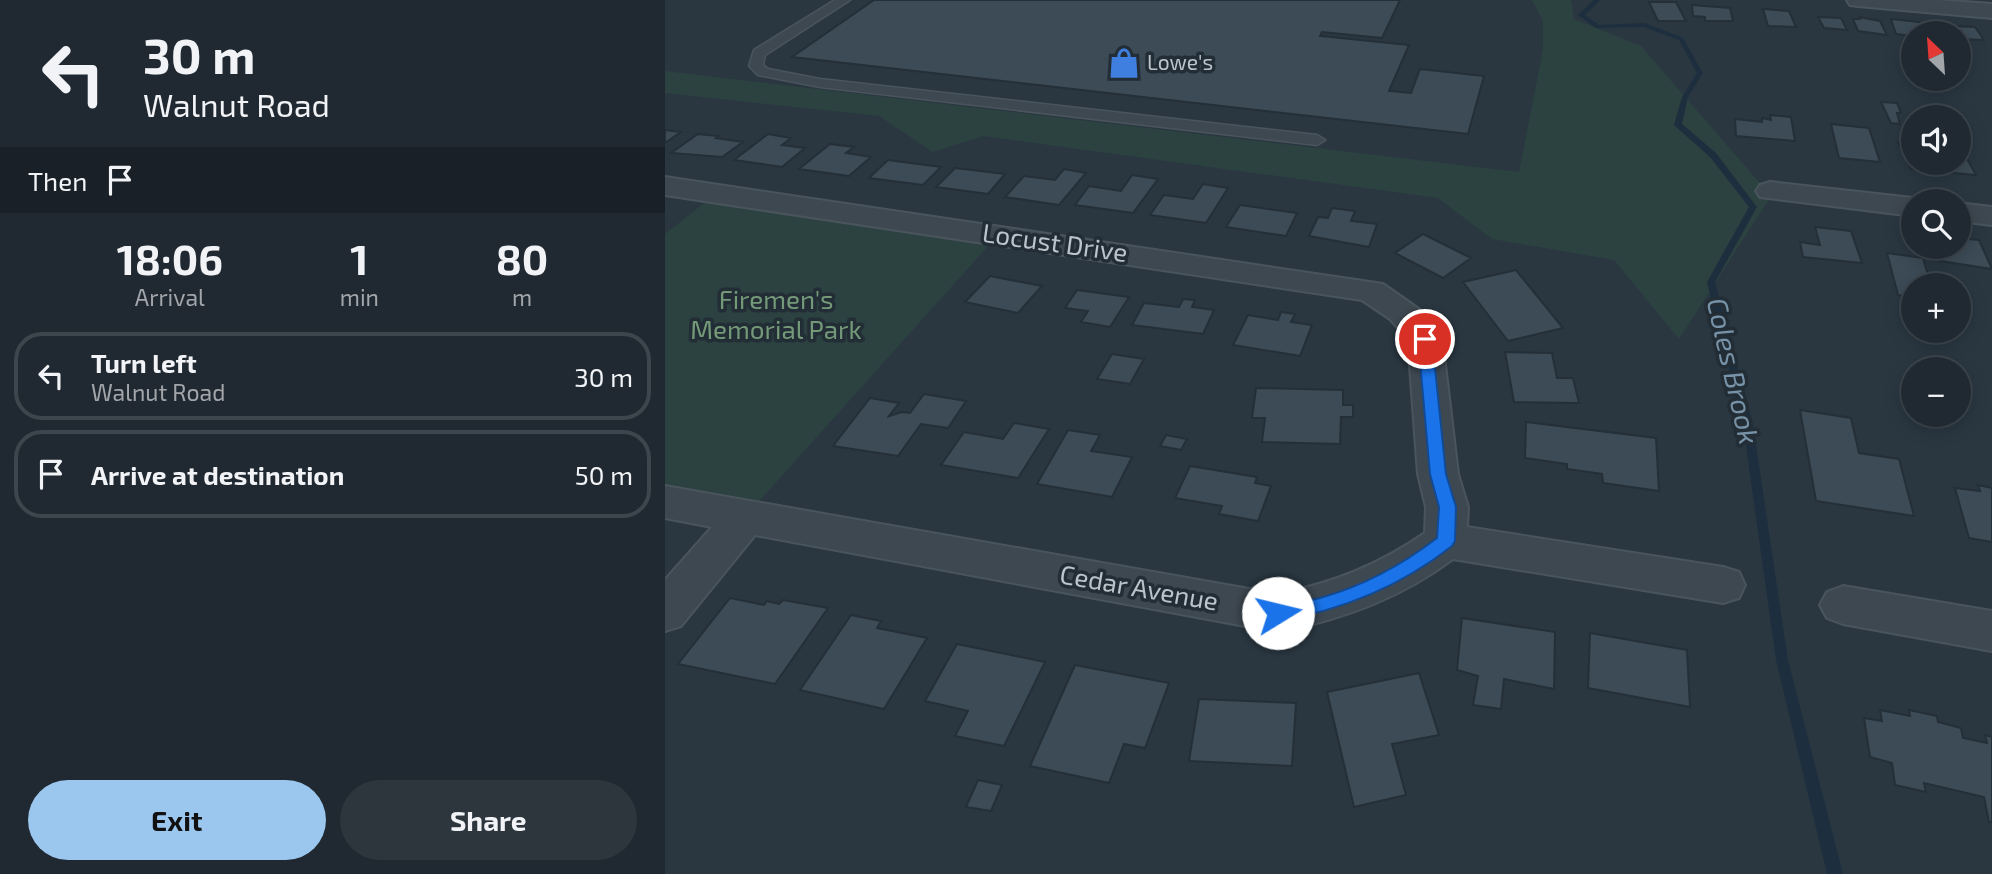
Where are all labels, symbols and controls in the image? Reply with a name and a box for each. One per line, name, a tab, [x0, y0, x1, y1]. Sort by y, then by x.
north arrow	[1901, 21, 1971, 91]
map controls	[1901, 21, 1971, 427]
text: 30 m	[143, 25, 255, 84]
icon: left	[28, 28, 119, 119]
shop icon: Lowe's	[1107, 46, 1141, 80]
place label: Lowe's	[1147, 49, 1213, 74]
text: Walnut Road	[143, 85, 330, 123]
button: sound	[1901, 105, 1971, 175]
icon: arrive	[101, 161, 139, 199]
text: Then	[28, 165, 87, 196]
button: search	[1901, 189, 1971, 259]
street label: Locust Drive	[981, 216, 1130, 267]
text: 18:06	[117, 233, 223, 283]
text: 1	[350, 233, 368, 283]
text: 80	[496, 233, 548, 283]
button: +	[1901, 273, 1971, 343]
text: Arrival	[135, 283, 205, 311]
text: min	[340, 283, 379, 311]
text: m	[512, 283, 532, 311]
park label: Firemen's Memorial Park	[690, 283, 862, 344]
water label: Coles Brook	[1701, 294, 1767, 447]
pin	[1395, 309, 1455, 369]
icon: arrive	[1406, 320, 1444, 358]
text: Turn left	[91, 347, 197, 378]
icon: left	[32, 357, 70, 395]
button: −	[1901, 357, 1971, 427]
text: 30 m	[574, 361, 633, 392]
text: Walnut Road	[91, 378, 225, 406]
icon: arrive	[32, 455, 70, 493]
text: Arrive at destination	[91, 459, 344, 490]
text: 50 m	[575, 459, 633, 490]
street label: Cedar Avenue	[1058, 557, 1221, 616]
position arrow	[1241, 576, 1315, 650]
button: Exit	[28, 780, 326, 860]
button: Share	[340, 780, 637, 860]

